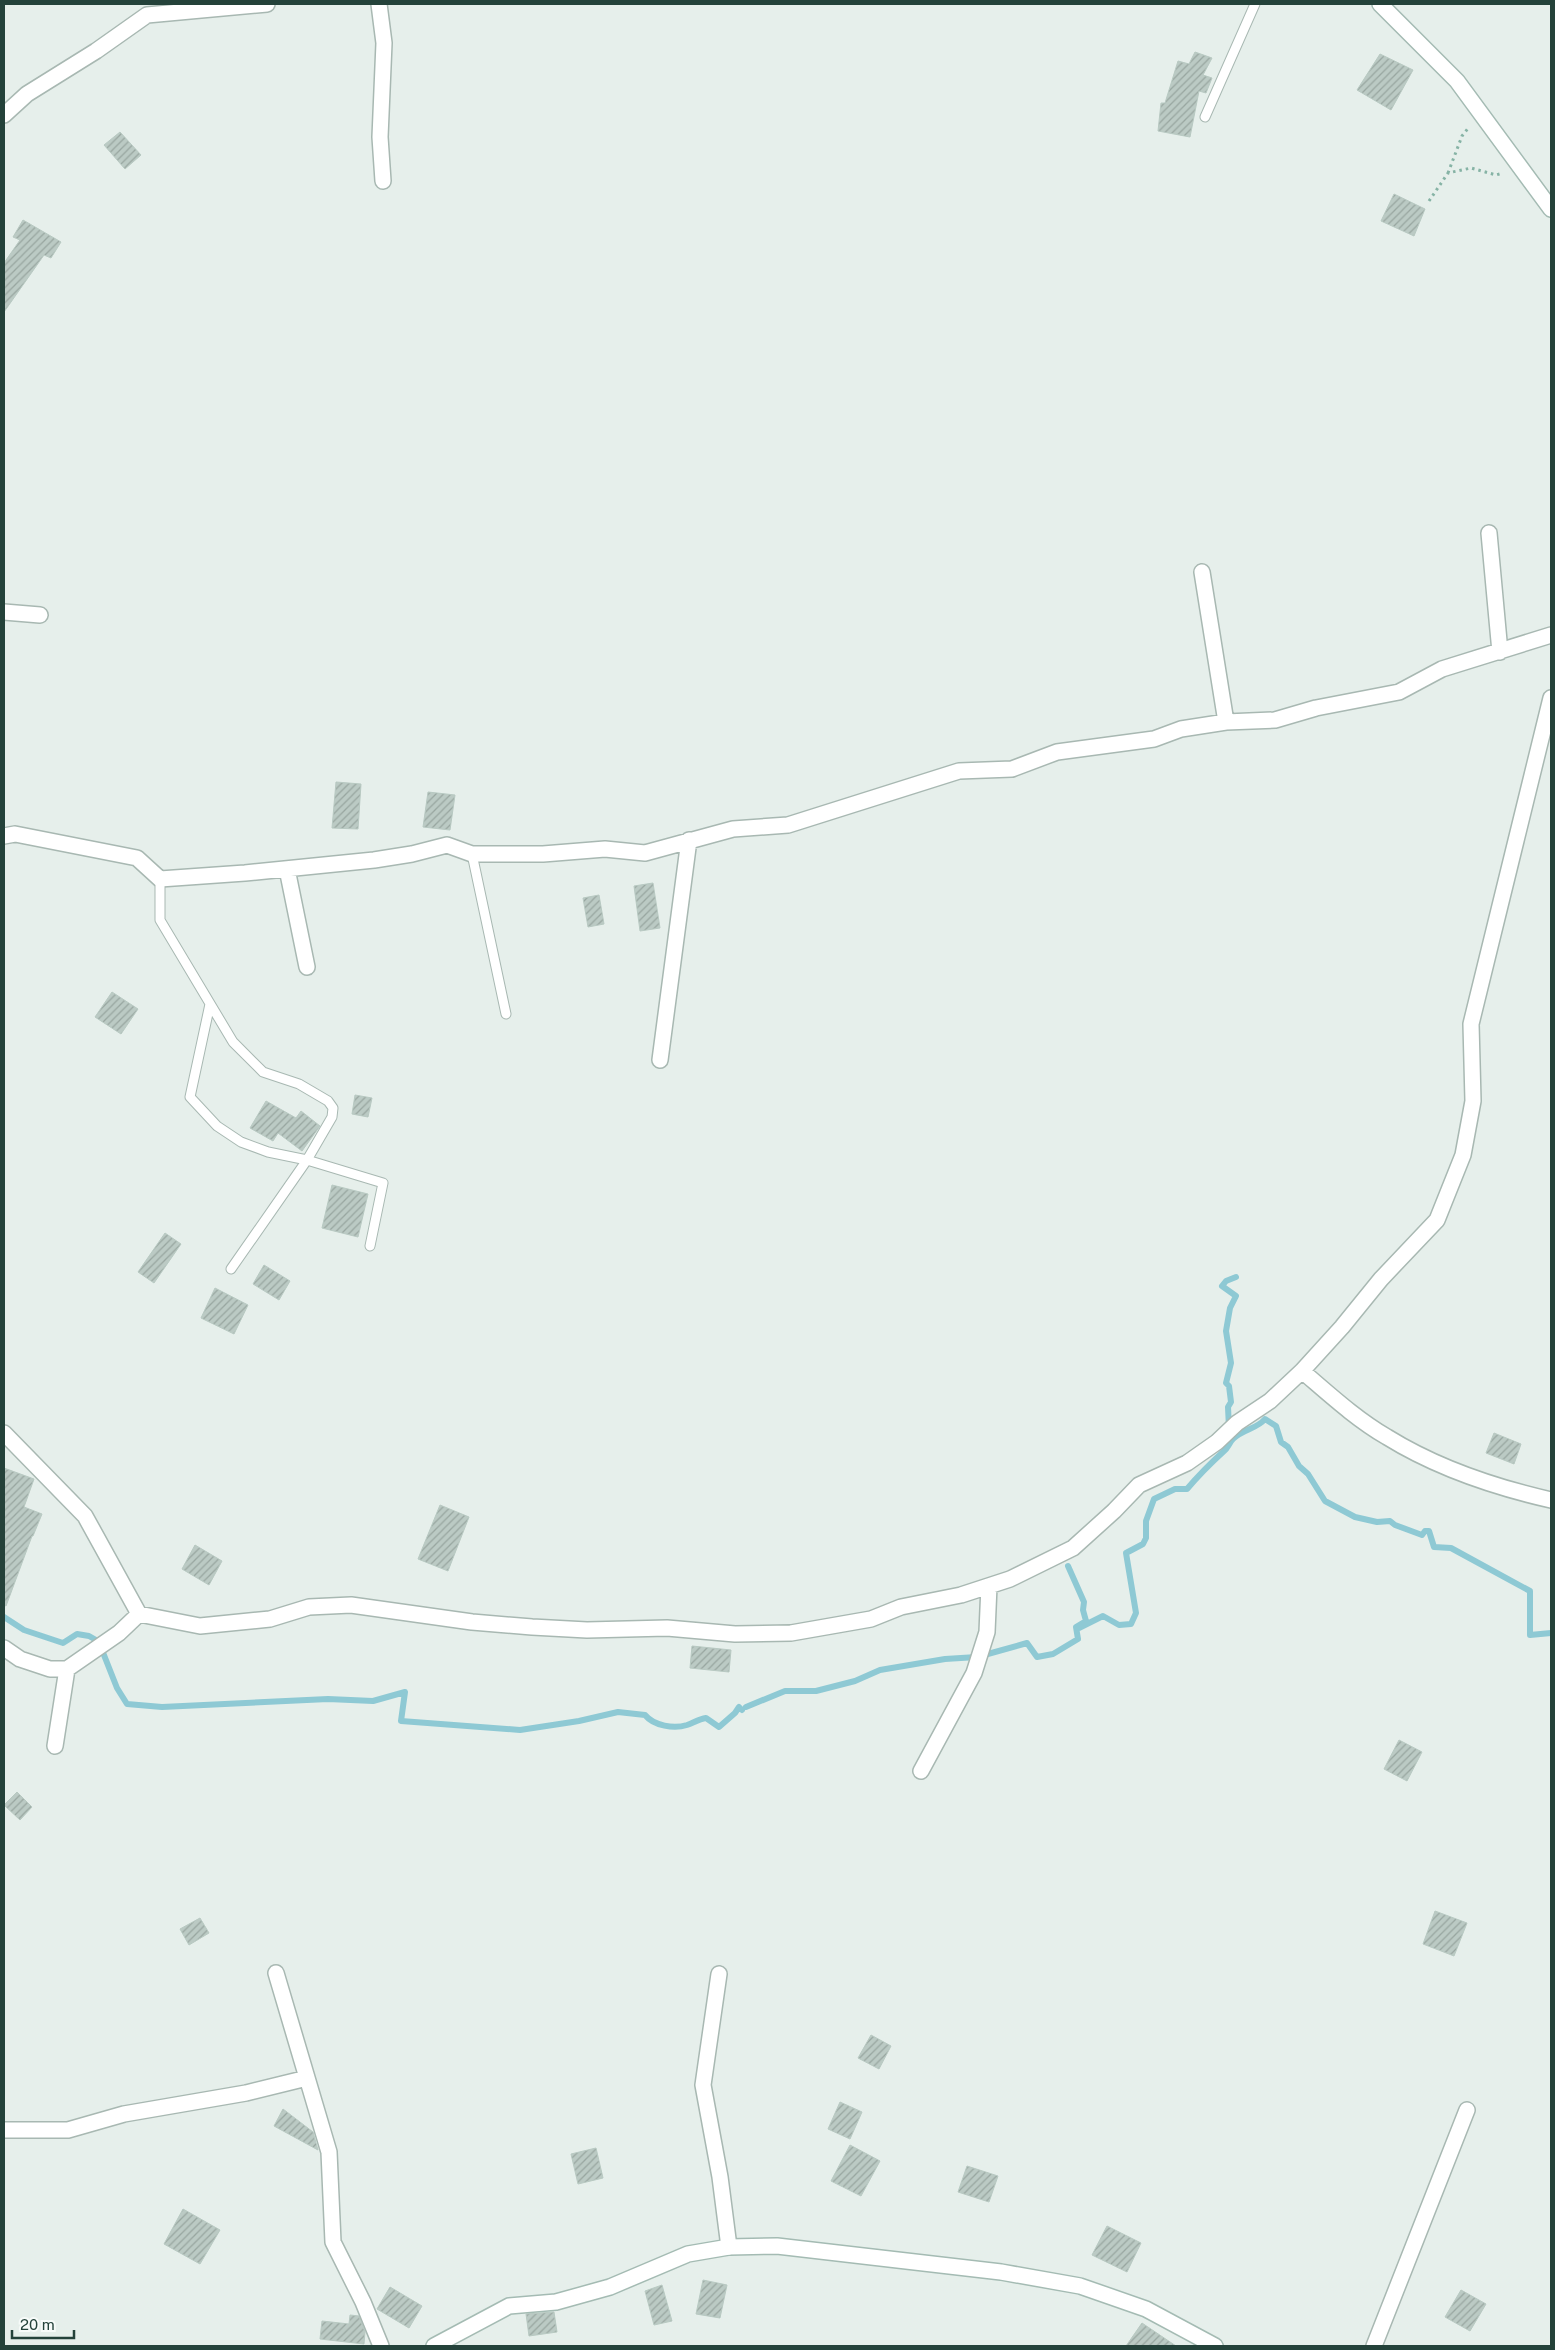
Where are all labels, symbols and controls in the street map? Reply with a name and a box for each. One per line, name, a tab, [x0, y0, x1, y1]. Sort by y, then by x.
scale bar	[12, 2308, 75, 2340]
text: 20 m	[20, 2316, 55, 2333]

